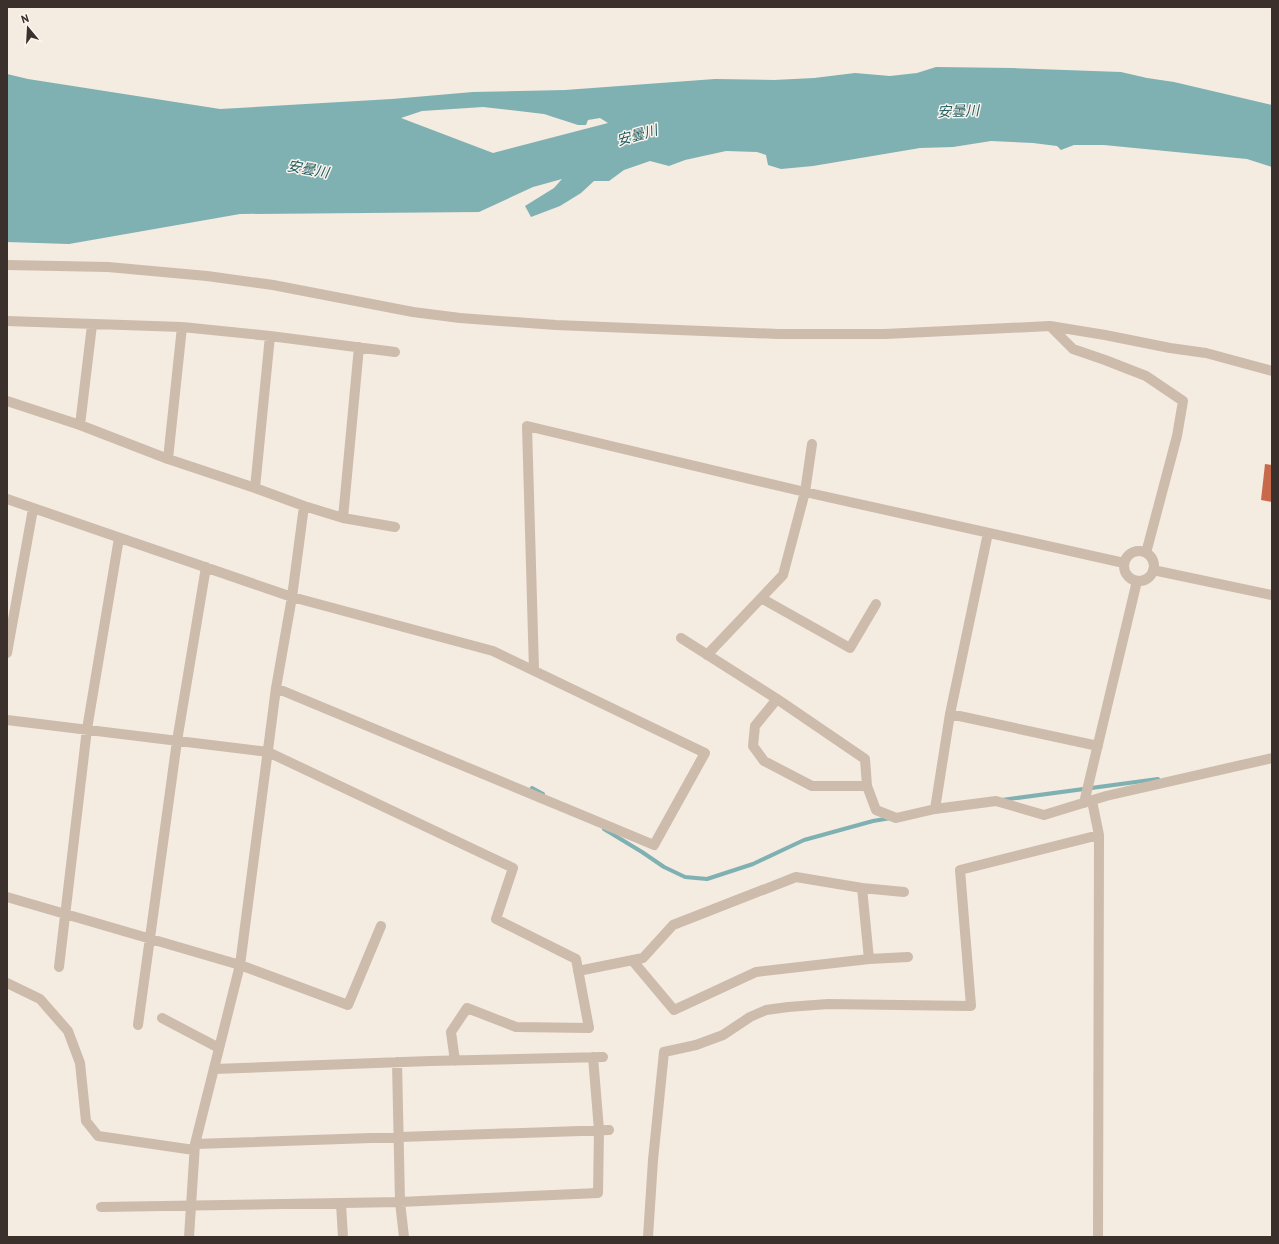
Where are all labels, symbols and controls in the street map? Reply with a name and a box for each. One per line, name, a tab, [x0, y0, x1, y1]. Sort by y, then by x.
north arrow	[8, 8, 48, 48]
text: N	[19, 11, 31, 26]
water label: 安曇川	[937, 101, 981, 121]
water label: 安曇川	[614, 120, 662, 149]
water label: 安曇川	[286, 156, 332, 182]

